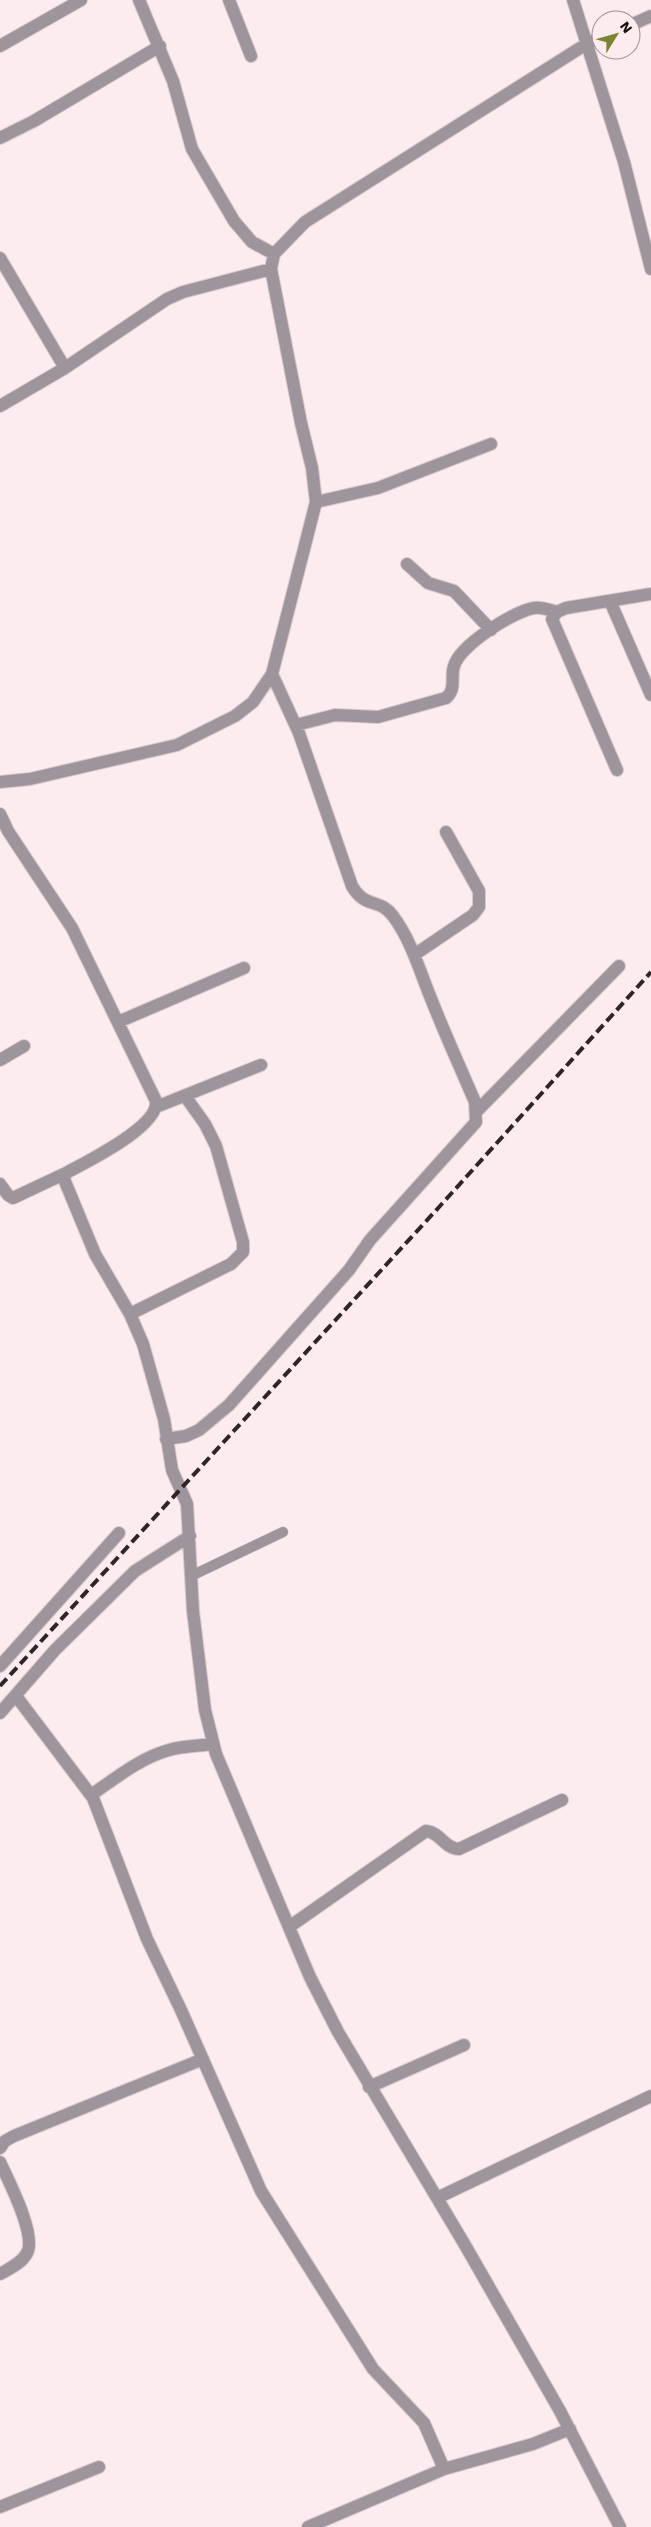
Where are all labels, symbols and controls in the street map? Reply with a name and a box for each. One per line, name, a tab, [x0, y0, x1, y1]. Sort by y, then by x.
north arrow	[591, 10, 641, 60]
text: N	[617, 18, 636, 36]

